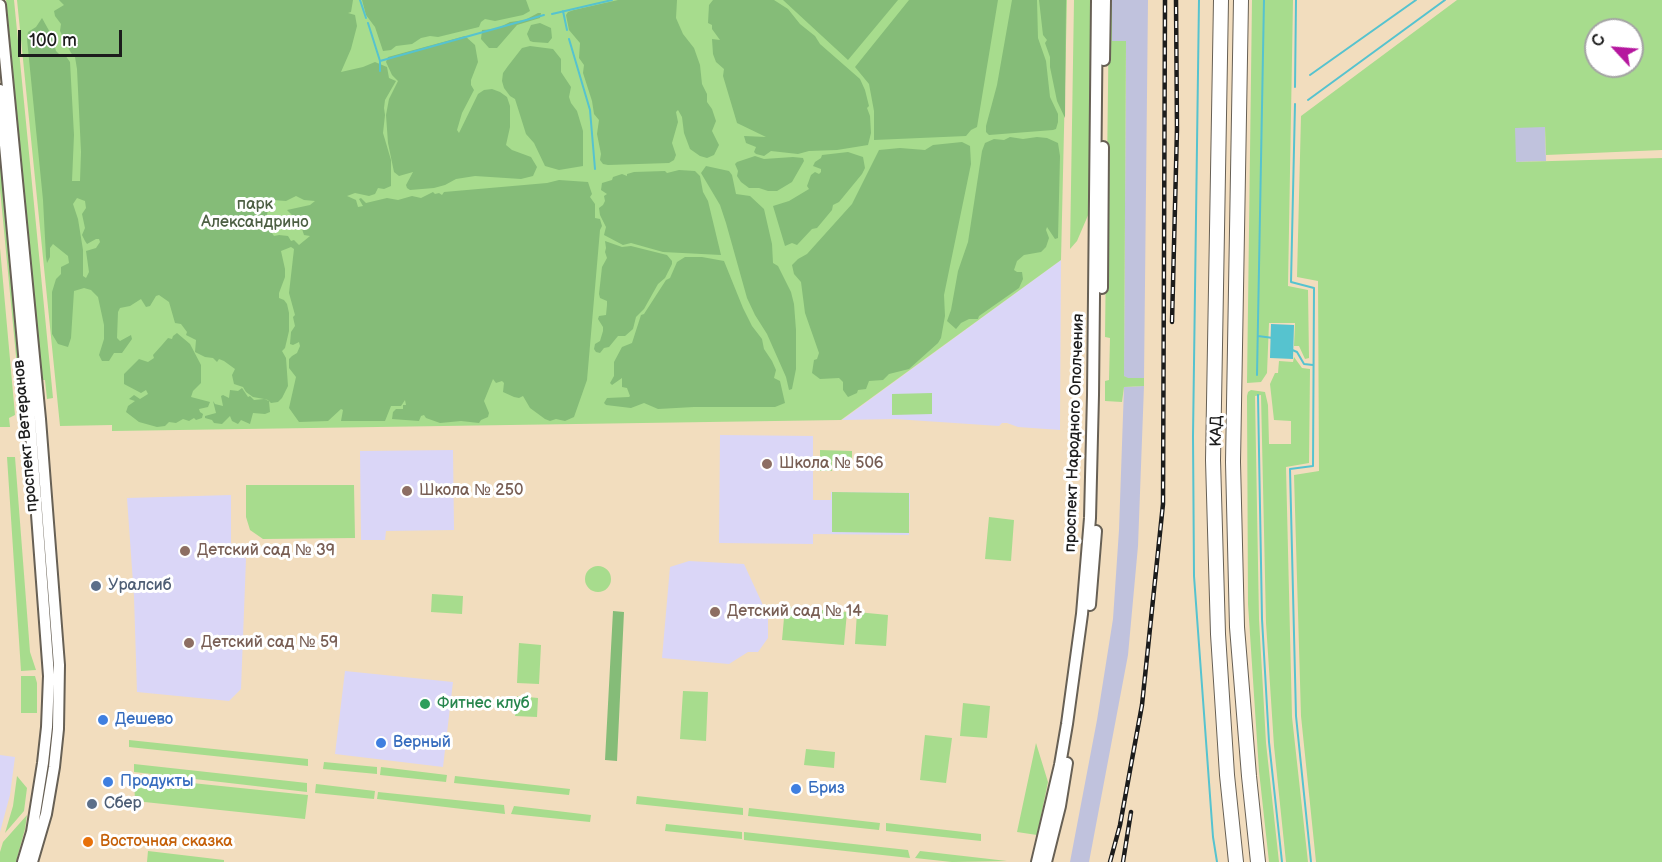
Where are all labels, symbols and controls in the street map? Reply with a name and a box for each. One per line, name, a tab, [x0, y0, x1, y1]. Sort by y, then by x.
scale bar	[21, 18, 124, 56]
north arrow	[1584, 18, 1644, 78]
text: 100 m	[29, 30, 77, 51]
text: С	[1588, 32, 1610, 50]
park label: парк Александрино	[201, 195, 309, 233]
street label: проспект Народного Ополчения	[1061, 313, 1089, 553]
street label: проспект Ветеранов	[10, 359, 42, 513]
street label: КАД	[1207, 415, 1227, 447]
place label: Школа № 506	[779, 454, 884, 474]
marker: Школа № 506	[760, 457, 774, 471]
place label: Школа № 250	[419, 481, 523, 501]
marker: Школа № 250	[400, 484, 414, 498]
place label: Детский сад № 39	[197, 541, 335, 561]
marker: Детский сад № 39	[178, 544, 192, 558]
place label: Уралсиб	[108, 576, 172, 596]
marker: Уралсиб	[89, 579, 103, 593]
place label: Детский сад № 14	[727, 602, 862, 622]
marker: Детский сад № 14	[708, 605, 722, 619]
place label: Детский сад № 59	[201, 633, 338, 653]
marker: Детский сад № 59	[182, 636, 196, 650]
place label: Фитнес клуб	[437, 694, 530, 714]
marker: Фитнес клуб	[418, 697, 432, 711]
place label: Дешево	[115, 710, 173, 730]
marker: Дешево	[96, 713, 110, 727]
place label: Верный	[393, 733, 451, 753]
marker: Верный	[374, 736, 388, 750]
place label: Продукты	[120, 772, 193, 792]
marker: Продукты	[101, 775, 115, 789]
place label: Бриз	[808, 779, 845, 799]
marker: Бриз	[789, 782, 803, 796]
place label: Сбер	[104, 794, 142, 814]
marker: Сбер	[85, 797, 99, 811]
place label: Восточная сказка	[100, 832, 233, 852]
marker: Восточная сказка	[81, 835, 95, 849]

